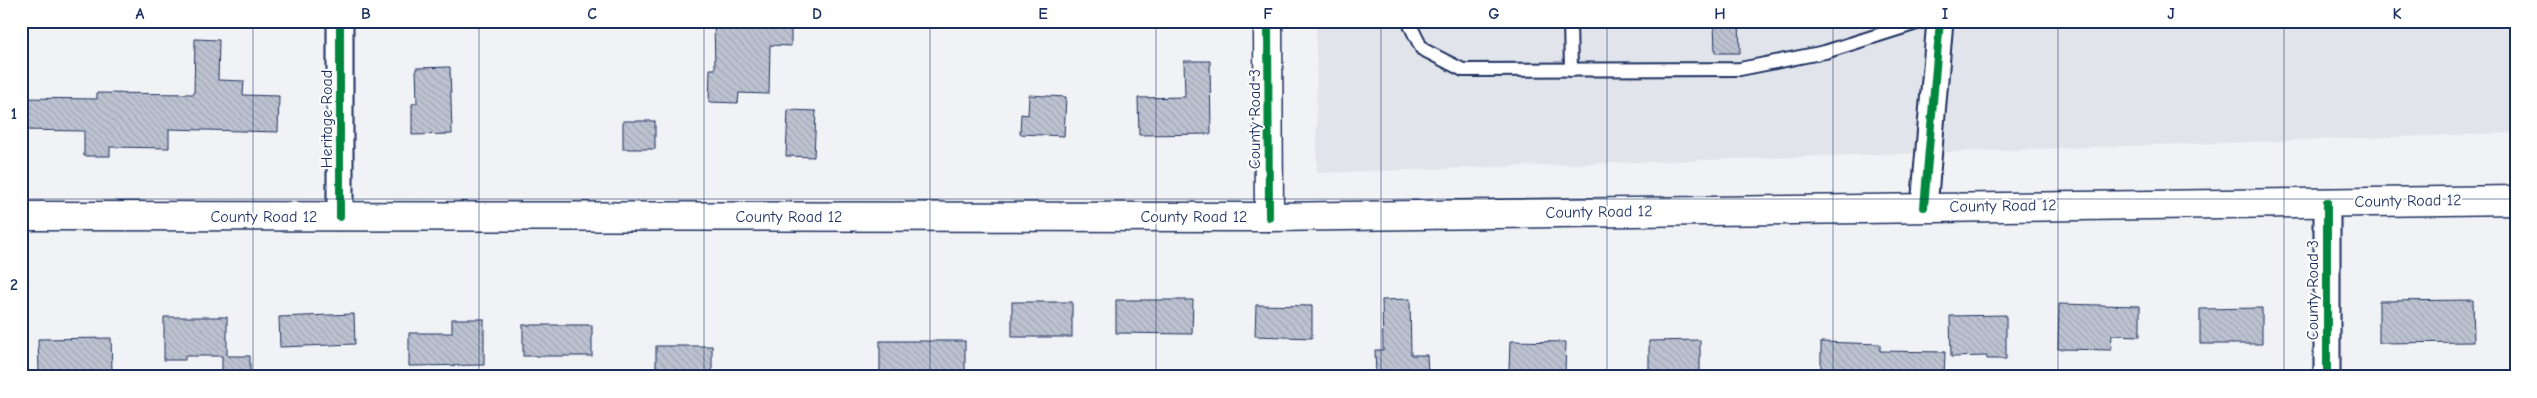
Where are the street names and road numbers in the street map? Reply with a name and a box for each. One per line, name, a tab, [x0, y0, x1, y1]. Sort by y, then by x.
street label: County Road 3	[1246, 69, 1264, 169]
street label: Heritage Road	[318, 70, 336, 168]
street label: County Road 12	[2354, 191, 2462, 211]
street label: County Road 12	[1949, 196, 2057, 216]
street label: County Road 12	[1545, 202, 1653, 222]
street label: County Road 12	[211, 208, 317, 226]
street label: County Road 12	[736, 208, 842, 226]
street label: County Road 12	[1141, 208, 1247, 226]
street label: County Road 3	[2304, 240, 2322, 340]

